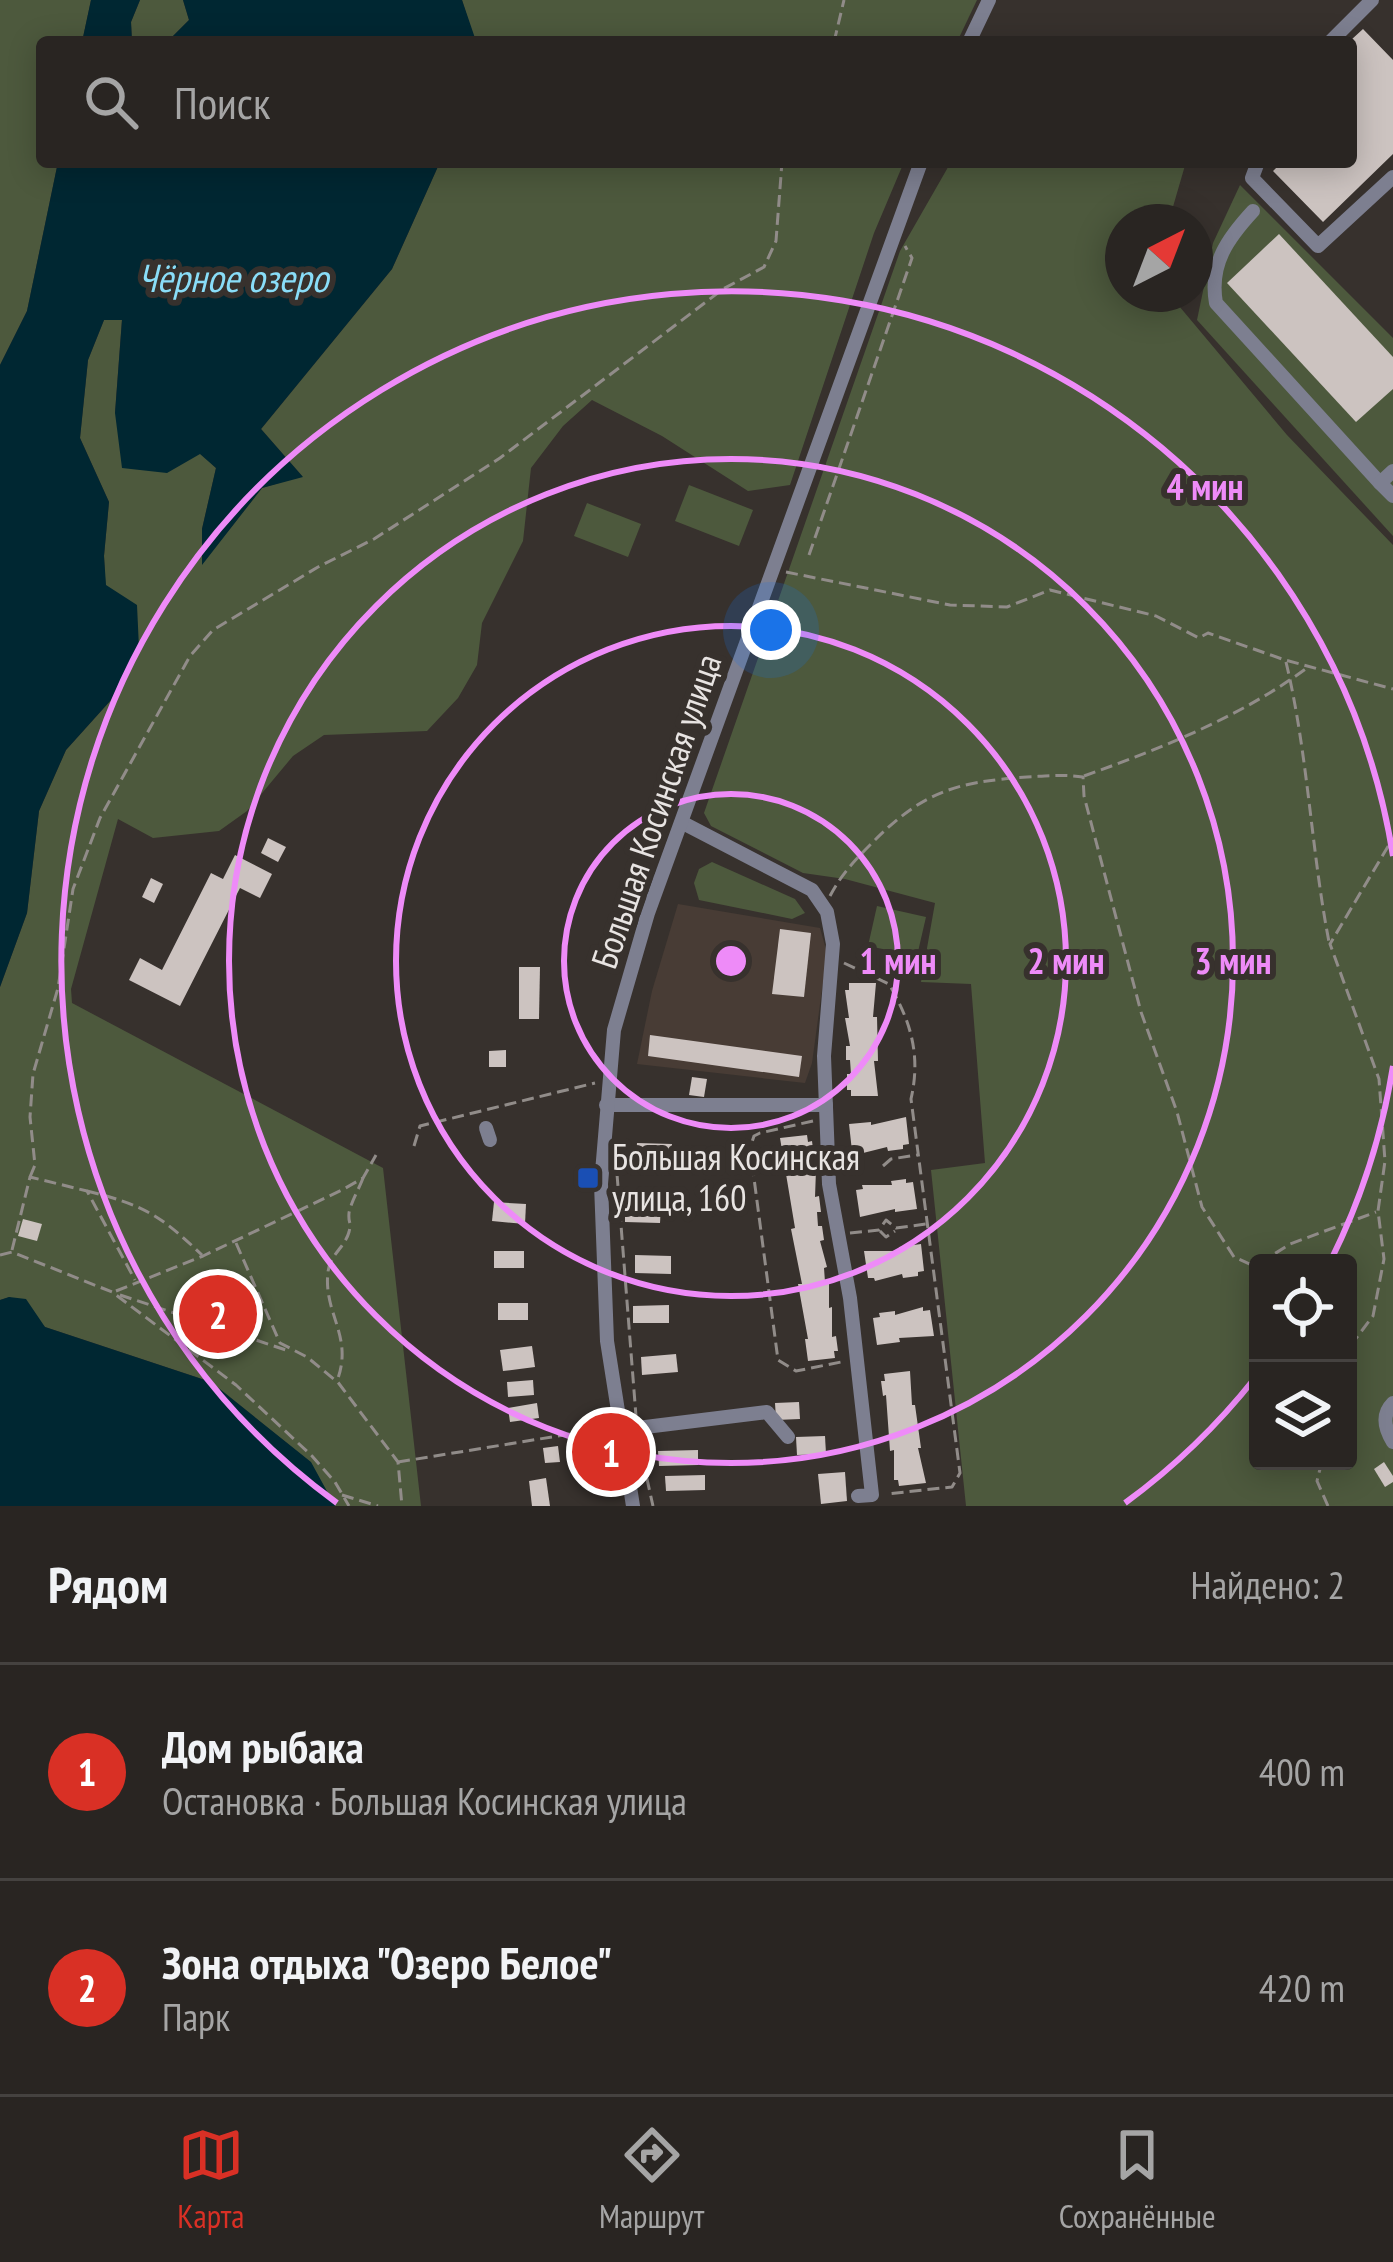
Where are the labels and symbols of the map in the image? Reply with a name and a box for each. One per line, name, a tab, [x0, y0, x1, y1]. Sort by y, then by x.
north arrow	[1105, 204, 1213, 312]
water label: Чёрное озеро	[138, 252, 331, 303]
text: 4 мин	[1167, 463, 1243, 510]
your location	[741, 600, 801, 660]
street label: Большая Косинская улица	[580, 647, 731, 974]
text: 1 мин	[860, 937, 936, 984]
text: 2 мин	[1028, 937, 1104, 984]
text: 3 мин	[1195, 937, 1271, 984]
centre of rings	[710, 940, 752, 982]
place label: Большая Косинская улица, 160	[612, 1133, 860, 1221]
marker: Большая Косинская улица, 160	[575, 1165, 601, 1191]
pin: 2	[179, 1269, 257, 1359]
pin: 1	[572, 1407, 650, 1497]

